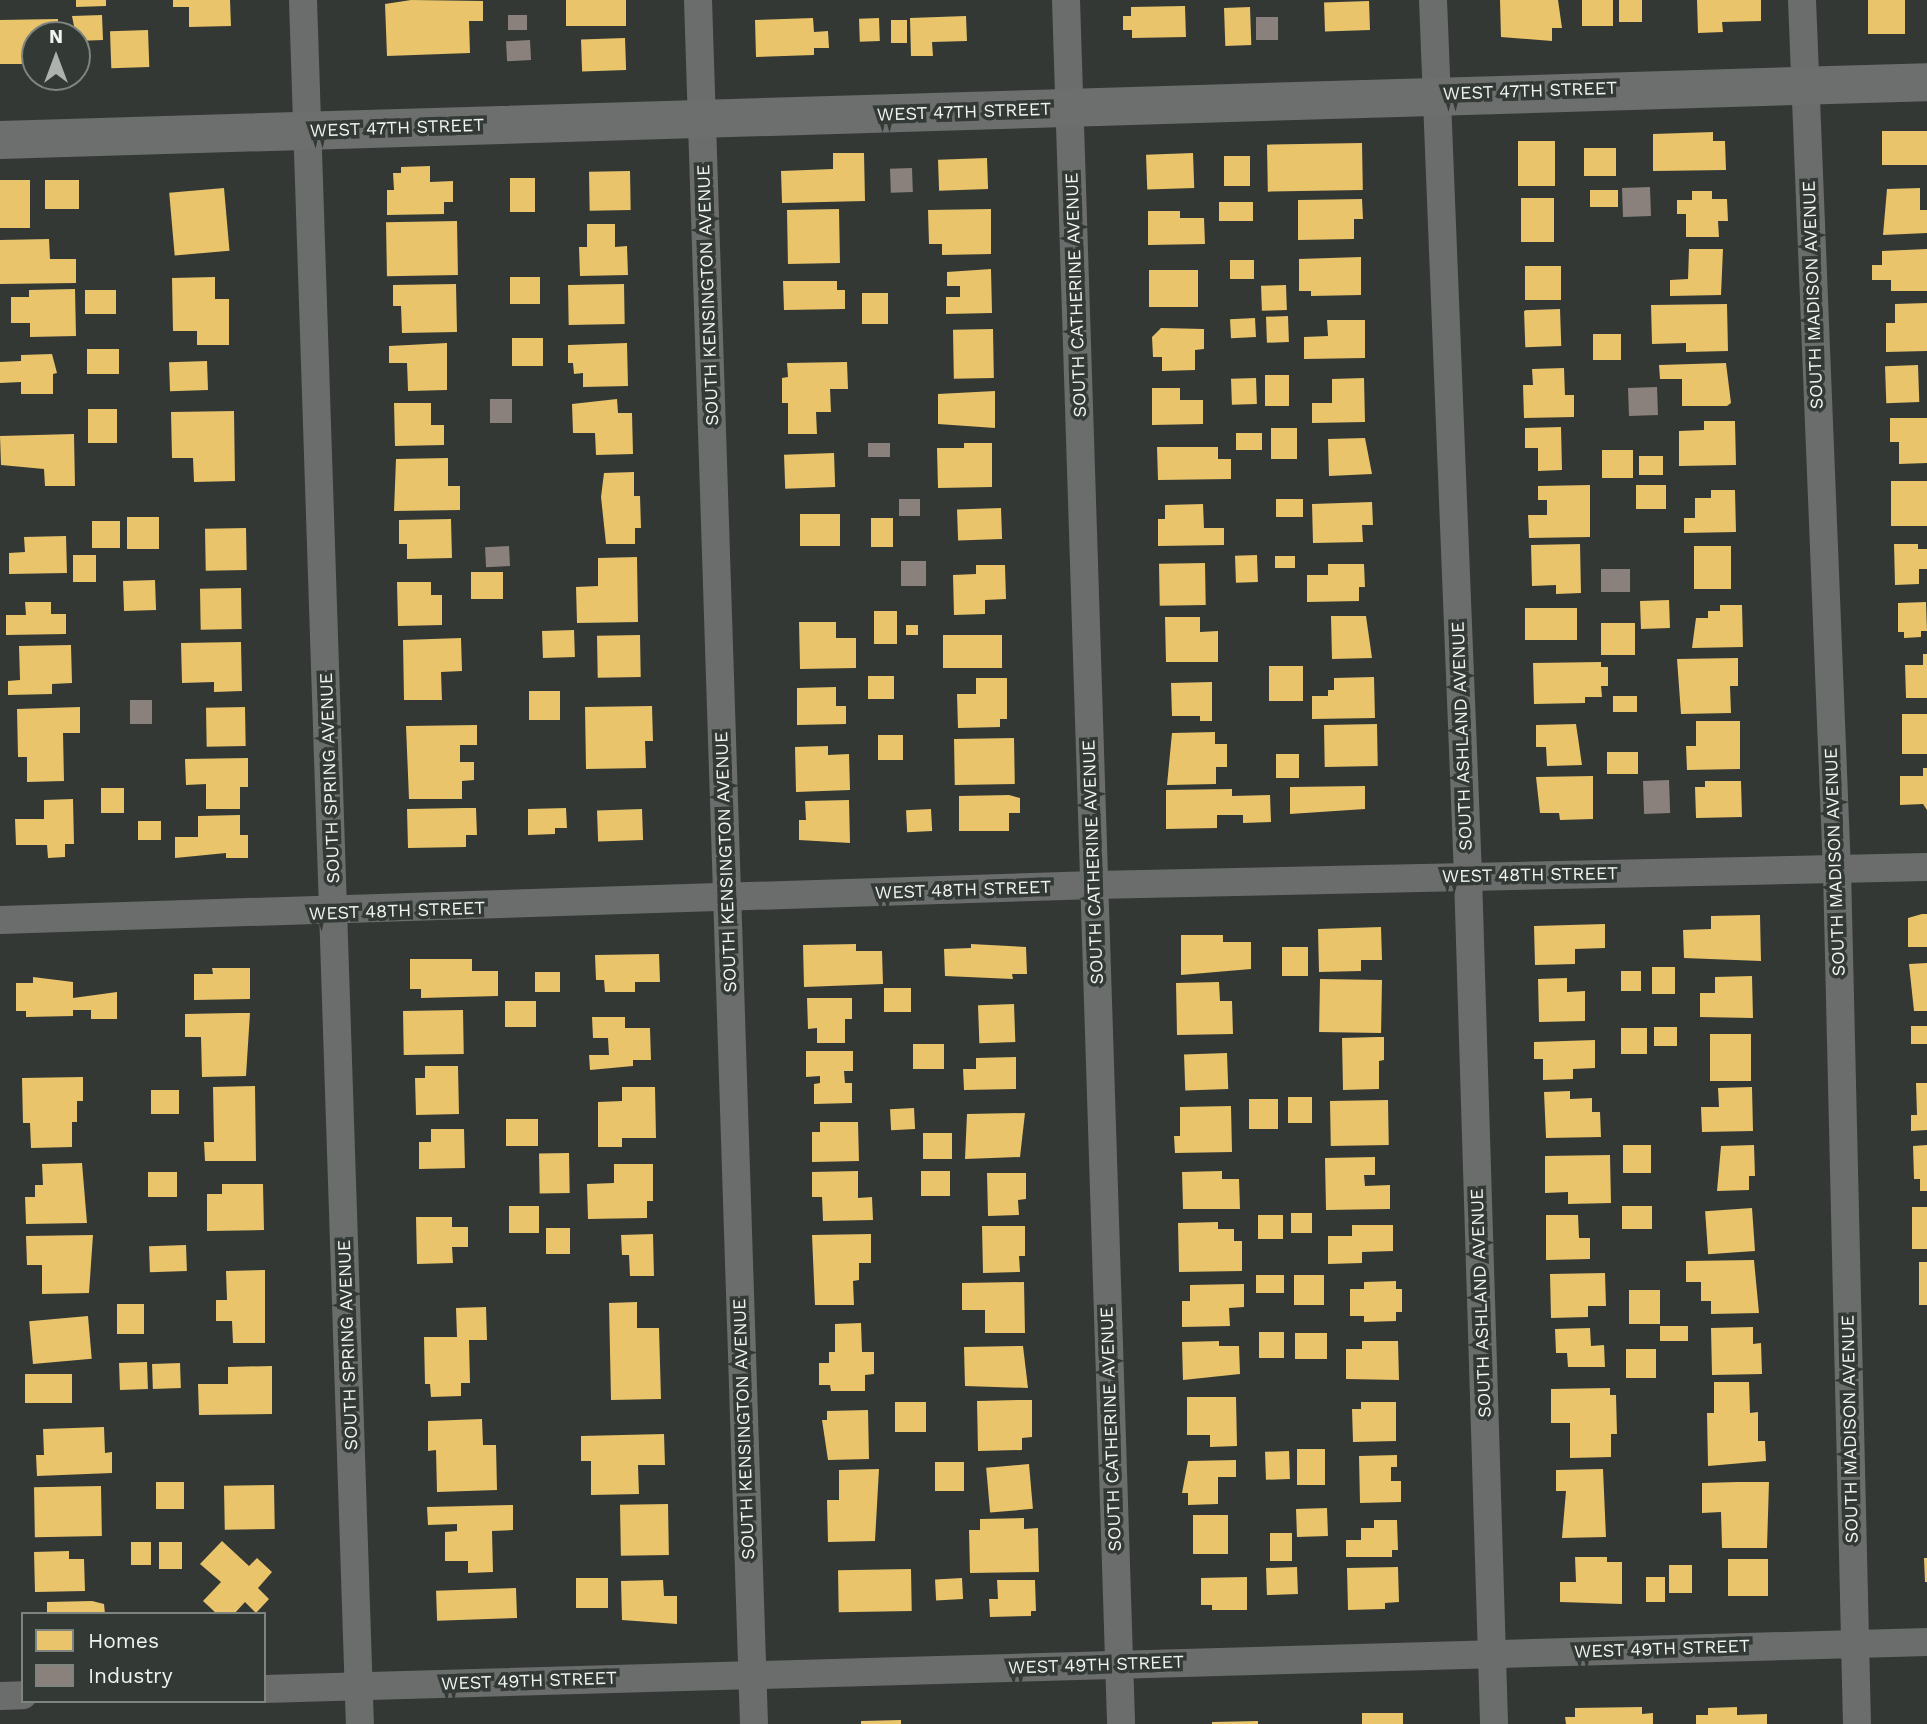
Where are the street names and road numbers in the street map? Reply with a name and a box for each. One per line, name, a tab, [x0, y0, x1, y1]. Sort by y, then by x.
street label: WEST 47TH STREET	[1442, 77, 1618, 105]
street label: WEST 47TH STREET	[876, 98, 1052, 126]
street label: WEST 47TH STREET	[309, 114, 485, 142]
street label: SOUTH KENSINGTON AVENUE	[693, 164, 723, 426]
street label: SOUTH CATHERINE AVENUE	[1061, 172, 1091, 418]
street label: SOUTH MADISON AVENUE	[1798, 180, 1828, 410]
street label: SOUTH ASHLAND AVENUE	[1447, 620, 1477, 852]
street label: SOUTH SPRING AVENUE	[316, 672, 344, 884]
street label: SOUTH KENSINGTON AVENUE	[711, 731, 741, 993]
street label: SOUTH CATHERINE AVENUE	[1078, 739, 1108, 985]
street label: SOUTH MADISON AVENUE	[1820, 747, 1850, 977]
street label: WEST 48TH STREET	[1441, 863, 1619, 887]
street label: WEST 48TH STREET	[874, 876, 1052, 904]
street label: WEST 48TH STREET	[308, 897, 486, 925]
street label: SOUTH ASHLAND AVENUE	[1466, 1187, 1496, 1419]
street label: SOUTH SPRING AVENUE	[334, 1239, 362, 1451]
street label: SOUTH KENSINGTON AVENUE	[729, 1298, 759, 1560]
street label: SOUTH CATHERINE AVENUE	[1096, 1306, 1126, 1552]
street label: SOUTH MADISON AVENUE	[1837, 1314, 1863, 1544]
street label: WEST 49TH STREET	[1573, 1635, 1751, 1663]
street label: WEST 49TH STREET	[1007, 1651, 1185, 1679]
street label: WEST 49TH STREET	[440, 1667, 618, 1695]

